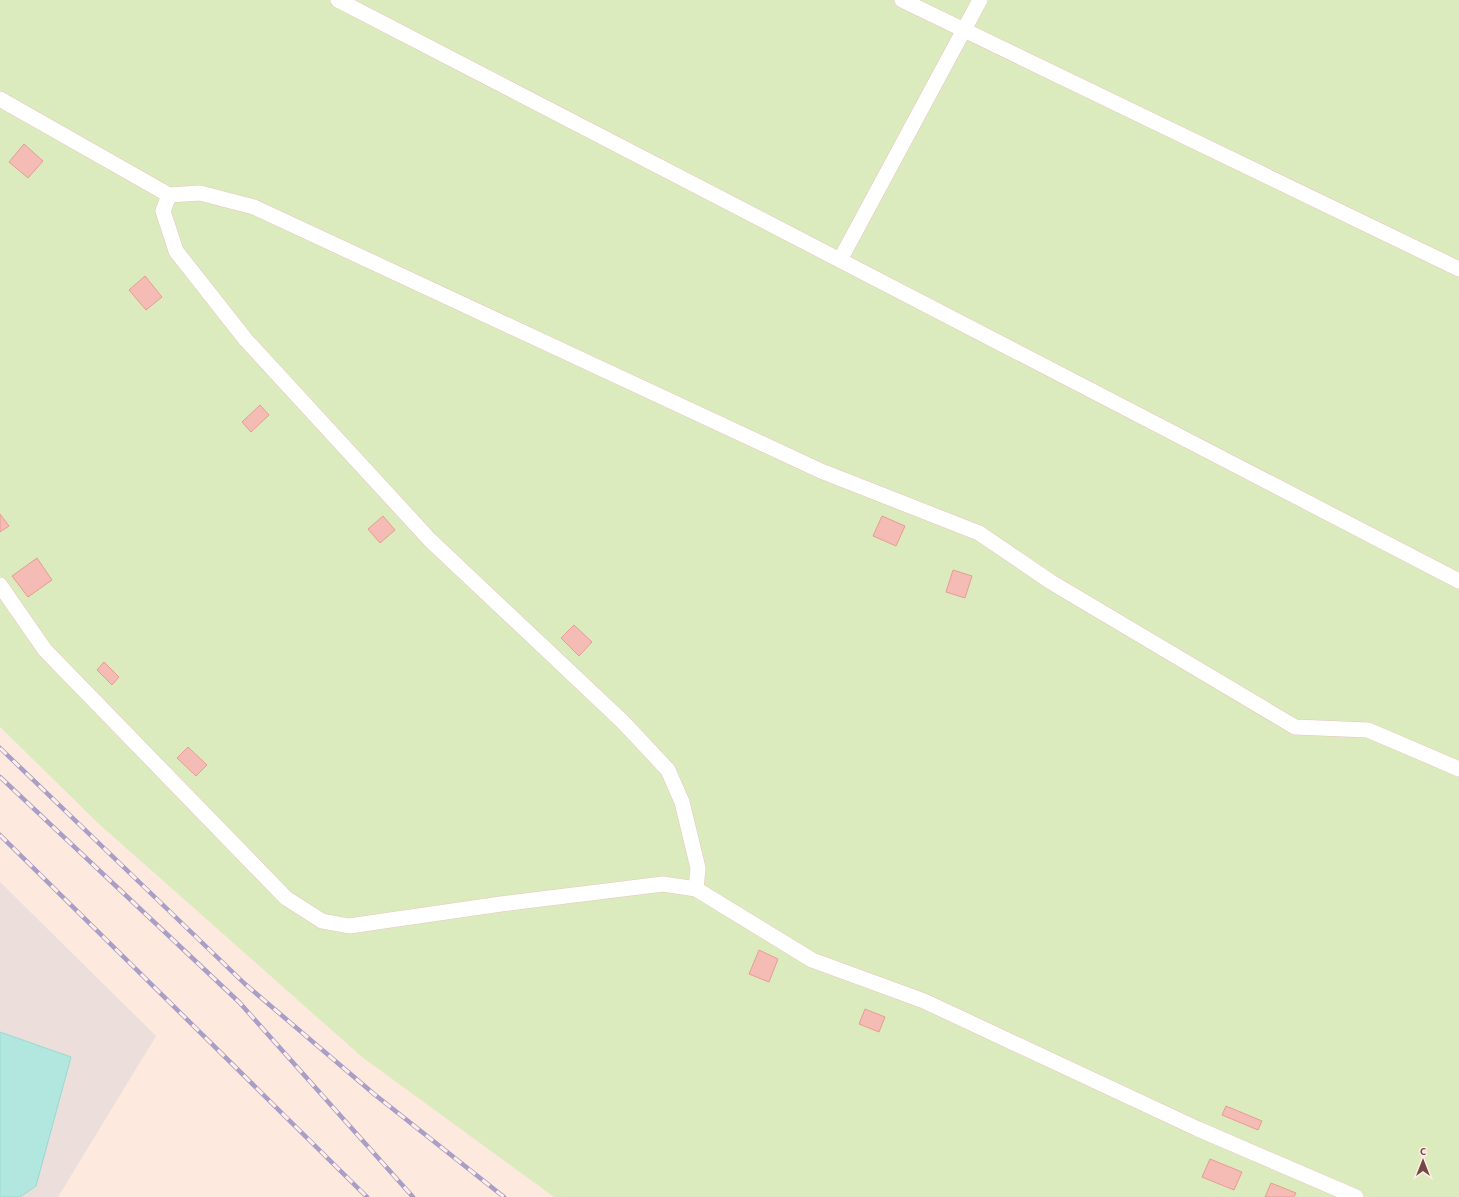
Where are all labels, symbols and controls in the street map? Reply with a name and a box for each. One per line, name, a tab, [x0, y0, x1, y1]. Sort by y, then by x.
north arrow	[1403, 1141, 1443, 1181]
text: С	[1420, 1146, 1426, 1157]

